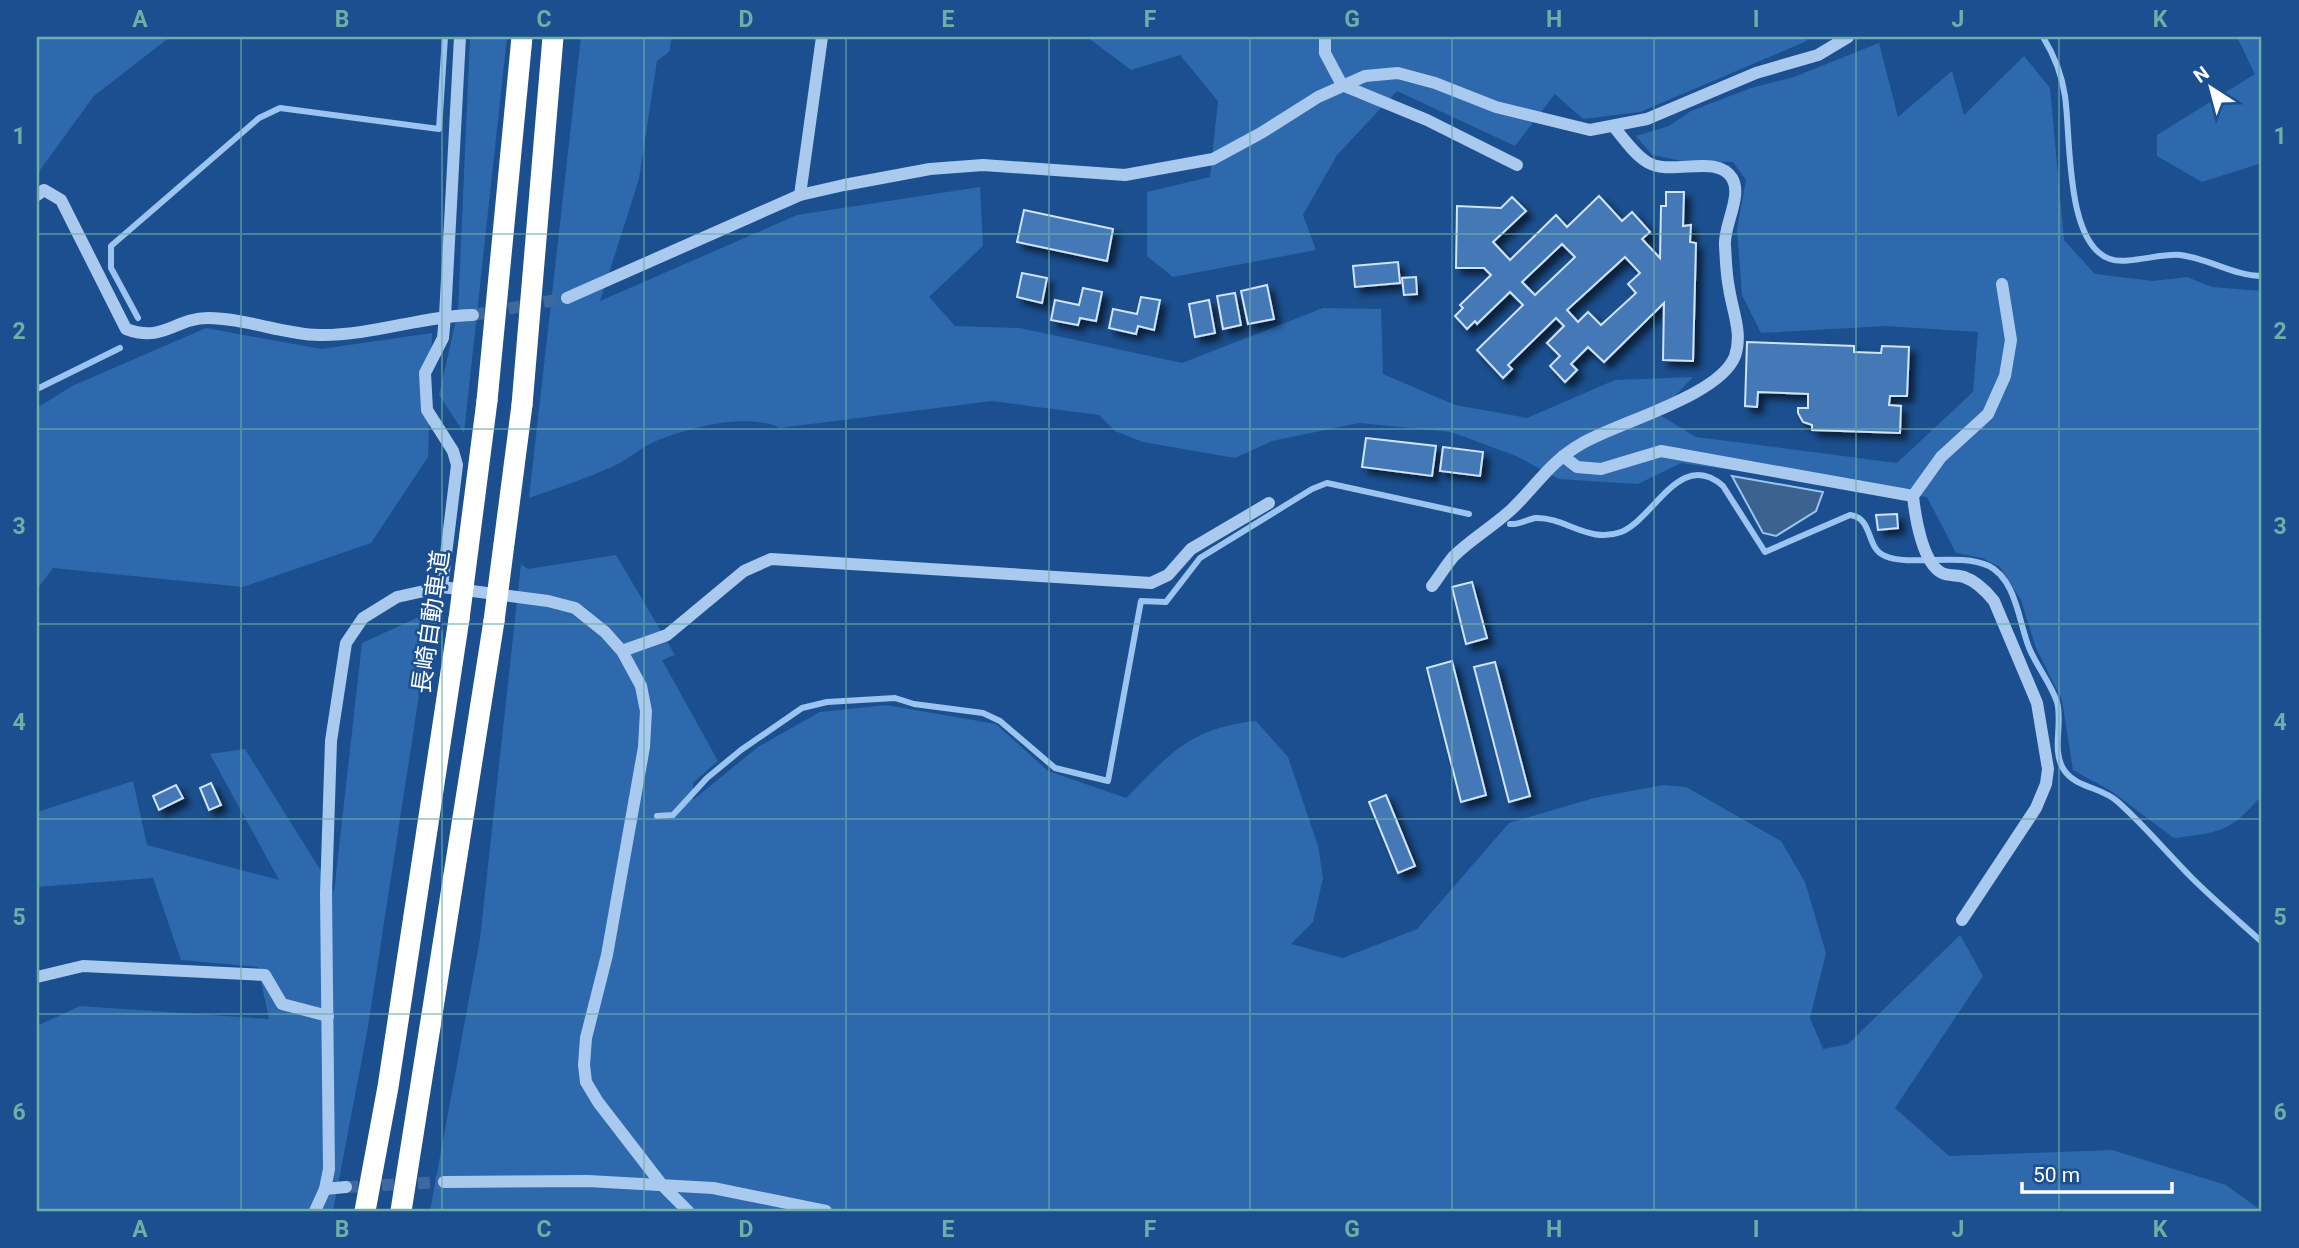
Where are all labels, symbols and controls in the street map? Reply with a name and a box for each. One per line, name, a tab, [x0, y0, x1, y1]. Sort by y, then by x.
text: A	[132, 6, 148, 33]
text: B	[335, 6, 349, 33]
text: C	[536, 6, 552, 33]
text: D	[739, 6, 753, 33]
text: E	[942, 6, 955, 33]
text: F	[1144, 6, 1157, 33]
text: G	[1344, 6, 1360, 33]
text: H	[1546, 6, 1562, 33]
text: I	[1753, 6, 1759, 33]
text: J	[1952, 6, 1964, 33]
text: K	[2153, 6, 2168, 33]
north arrow	[2176, 52, 2246, 122]
text: N	[2189, 61, 2213, 88]
text: 1	[12, 123, 26, 150]
text: 1	[2273, 123, 2287, 150]
text: 2	[12, 318, 26, 345]
text: 2	[2273, 318, 2287, 345]
text: 3	[12, 513, 26, 540]
text: 3	[2273, 513, 2287, 540]
street label: 長崎自動車道	[407, 549, 455, 695]
text: 4	[12, 709, 26, 736]
text: 4	[2273, 709, 2287, 736]
text: 5	[12, 904, 26, 931]
text: 5	[2273, 904, 2287, 931]
text: 6	[12, 1099, 26, 1126]
text: 6	[2273, 1099, 2287, 1126]
scale bar	[2022, 1150, 2173, 1194]
text: 50 m	[2033, 1163, 2080, 1187]
text: A	[132, 1216, 148, 1243]
text: B	[335, 1216, 349, 1243]
text: C	[536, 1216, 552, 1243]
text: D	[739, 1216, 753, 1243]
text: E	[942, 1216, 955, 1243]
text: F	[1144, 1216, 1157, 1243]
text: G	[1344, 1216, 1360, 1243]
text: H	[1546, 1216, 1562, 1243]
text: I	[1753, 1216, 1759, 1243]
text: J	[1952, 1216, 1964, 1243]
text: K	[2153, 1216, 2168, 1243]

